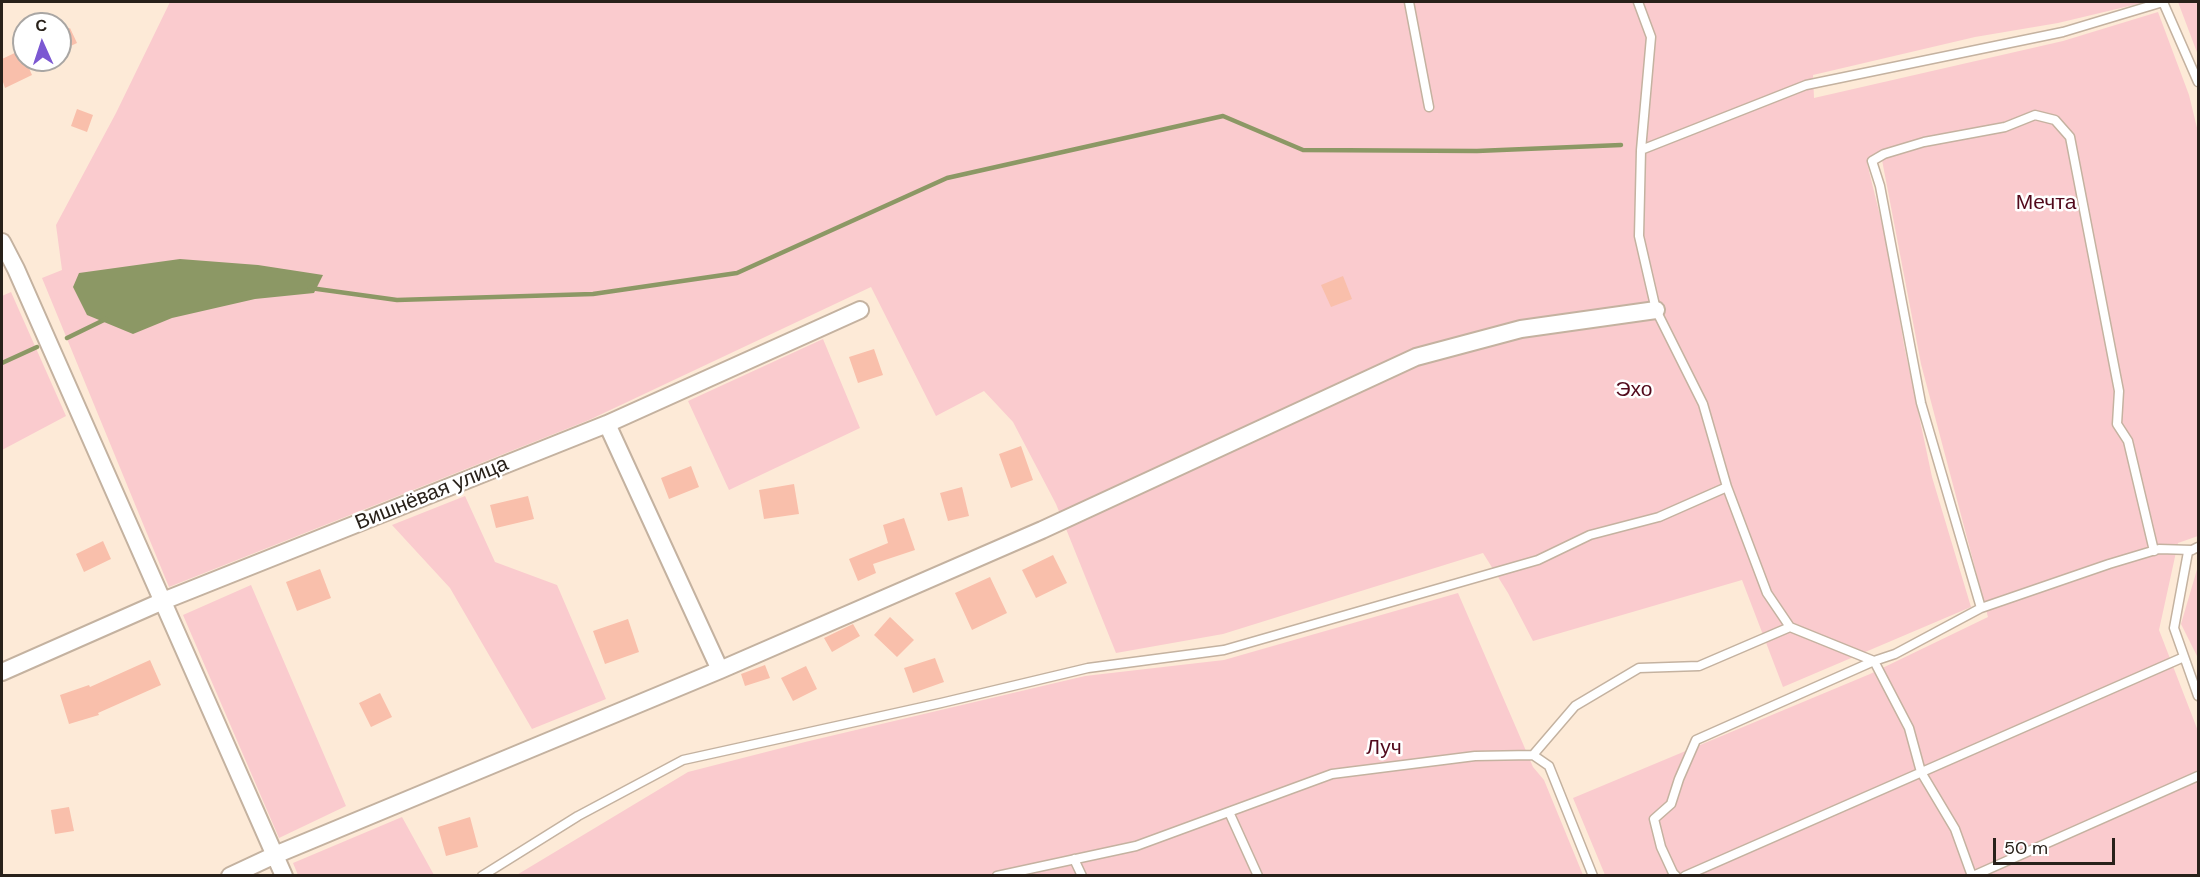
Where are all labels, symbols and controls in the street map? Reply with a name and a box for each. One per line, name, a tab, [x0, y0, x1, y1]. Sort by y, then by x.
north arrow	[12, 12, 72, 72]
text: С	[35, 15, 47, 36]
park label: Мечта	[2016, 190, 2076, 216]
park label: Эхо	[1615, 377, 1653, 403]
street label: Вишнёвая улица	[352, 452, 512, 536]
park label: Луч	[1366, 735, 1402, 761]
scale bar	[1996, 826, 2118, 864]
text: 50 m	[2004, 836, 2048, 860]

